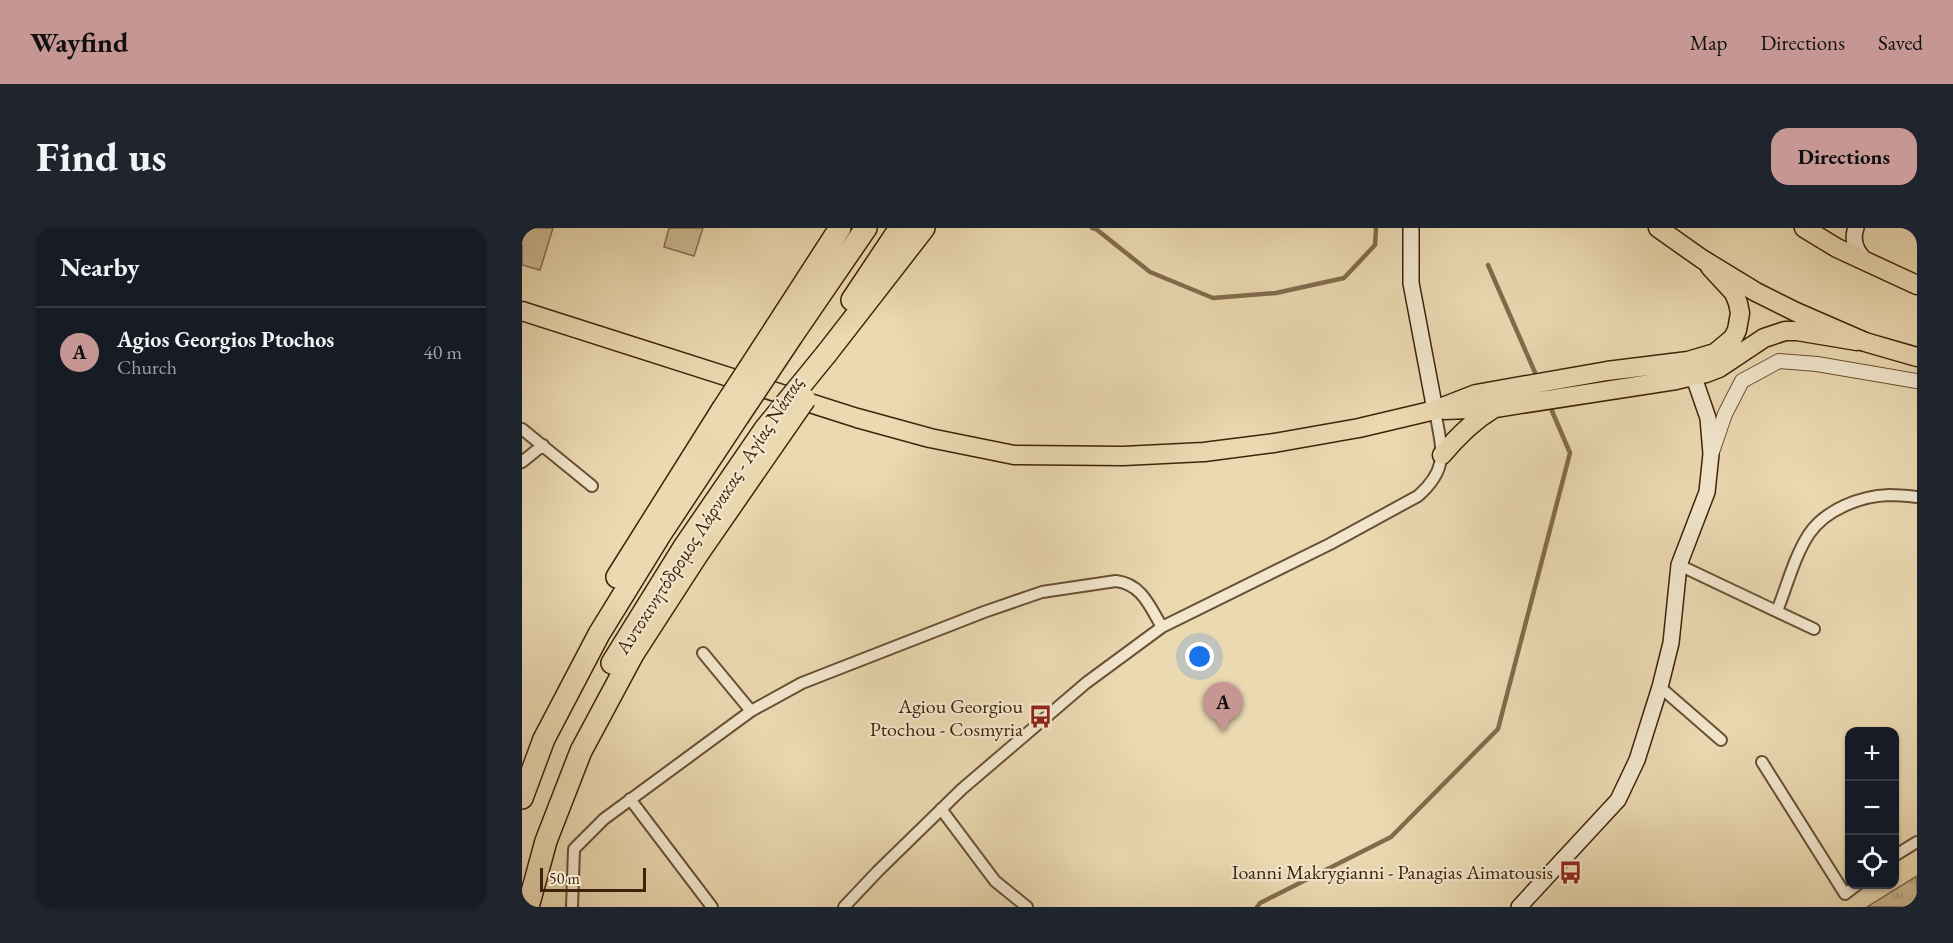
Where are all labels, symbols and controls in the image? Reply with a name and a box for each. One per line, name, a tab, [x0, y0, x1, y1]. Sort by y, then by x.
text: Wayfind	[30, 24, 128, 60]
text: Map	[1690, 29, 1727, 56]
text: Directions	[1760, 29, 1845, 56]
text: Saved	[1878, 29, 1923, 56]
button: Directions	[1771, 128, 1917, 185]
text: Find us	[36, 129, 167, 184]
text: Nearby	[60, 250, 140, 284]
text: Agios Georgios Ptochos	[117, 325, 334, 354]
text: A	[72, 339, 87, 365]
text: 40 m	[423, 339, 462, 365]
text: Church	[117, 354, 177, 380]
street label: Αυτοκινητόδρομος Λάρνακας - Αγίας Νάπας	[609, 371, 809, 660]
your location	[1185, 642, 1214, 671]
pin: A	[1204, 682, 1242, 732]
place label: Agiou Georgiou Ptochou - Cosmyria	[870, 693, 1023, 742]
bus stop icon: Agiou Georgiou Ptochou - Cosmyria	[1028, 704, 1054, 730]
map controls	[1845, 727, 1899, 889]
button: +	[1845, 727, 1899, 781]
button: −	[1845, 781, 1899, 835]
button: locate	[1845, 835, 1899, 889]
place label: Ioanni Makrygianni - Panagias Aimatousis	[1232, 859, 1553, 885]
bus stop icon: Ioanni Makrygianni - Panagias Aimatousis	[1558, 859, 1584, 885]
scale bar	[540, 865, 646, 892]
text: 50 m	[549, 868, 580, 889]

